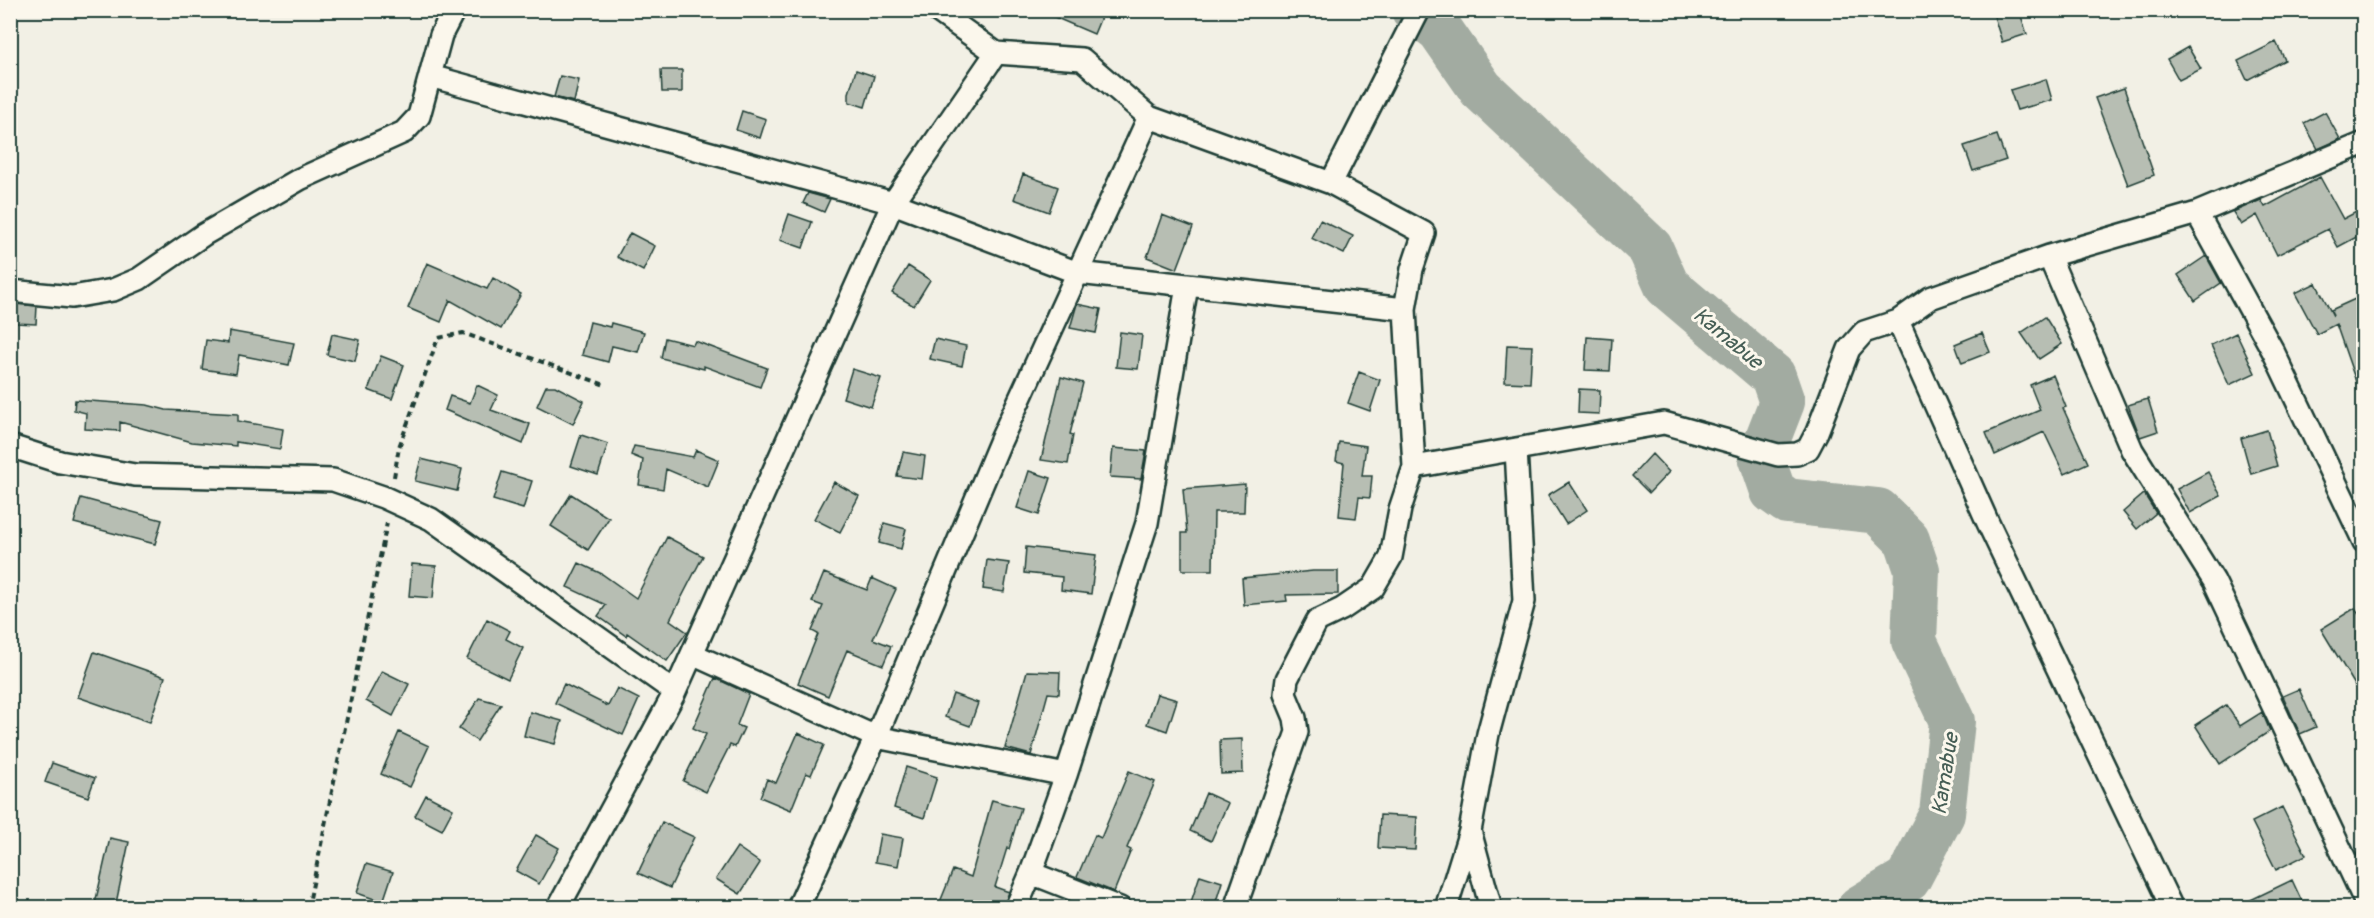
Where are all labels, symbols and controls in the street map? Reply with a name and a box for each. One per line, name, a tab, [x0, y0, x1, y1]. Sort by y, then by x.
water label: Kamabue	[1688, 302, 1770, 377]
water label: Kamabue	[1926, 729, 1966, 817]

